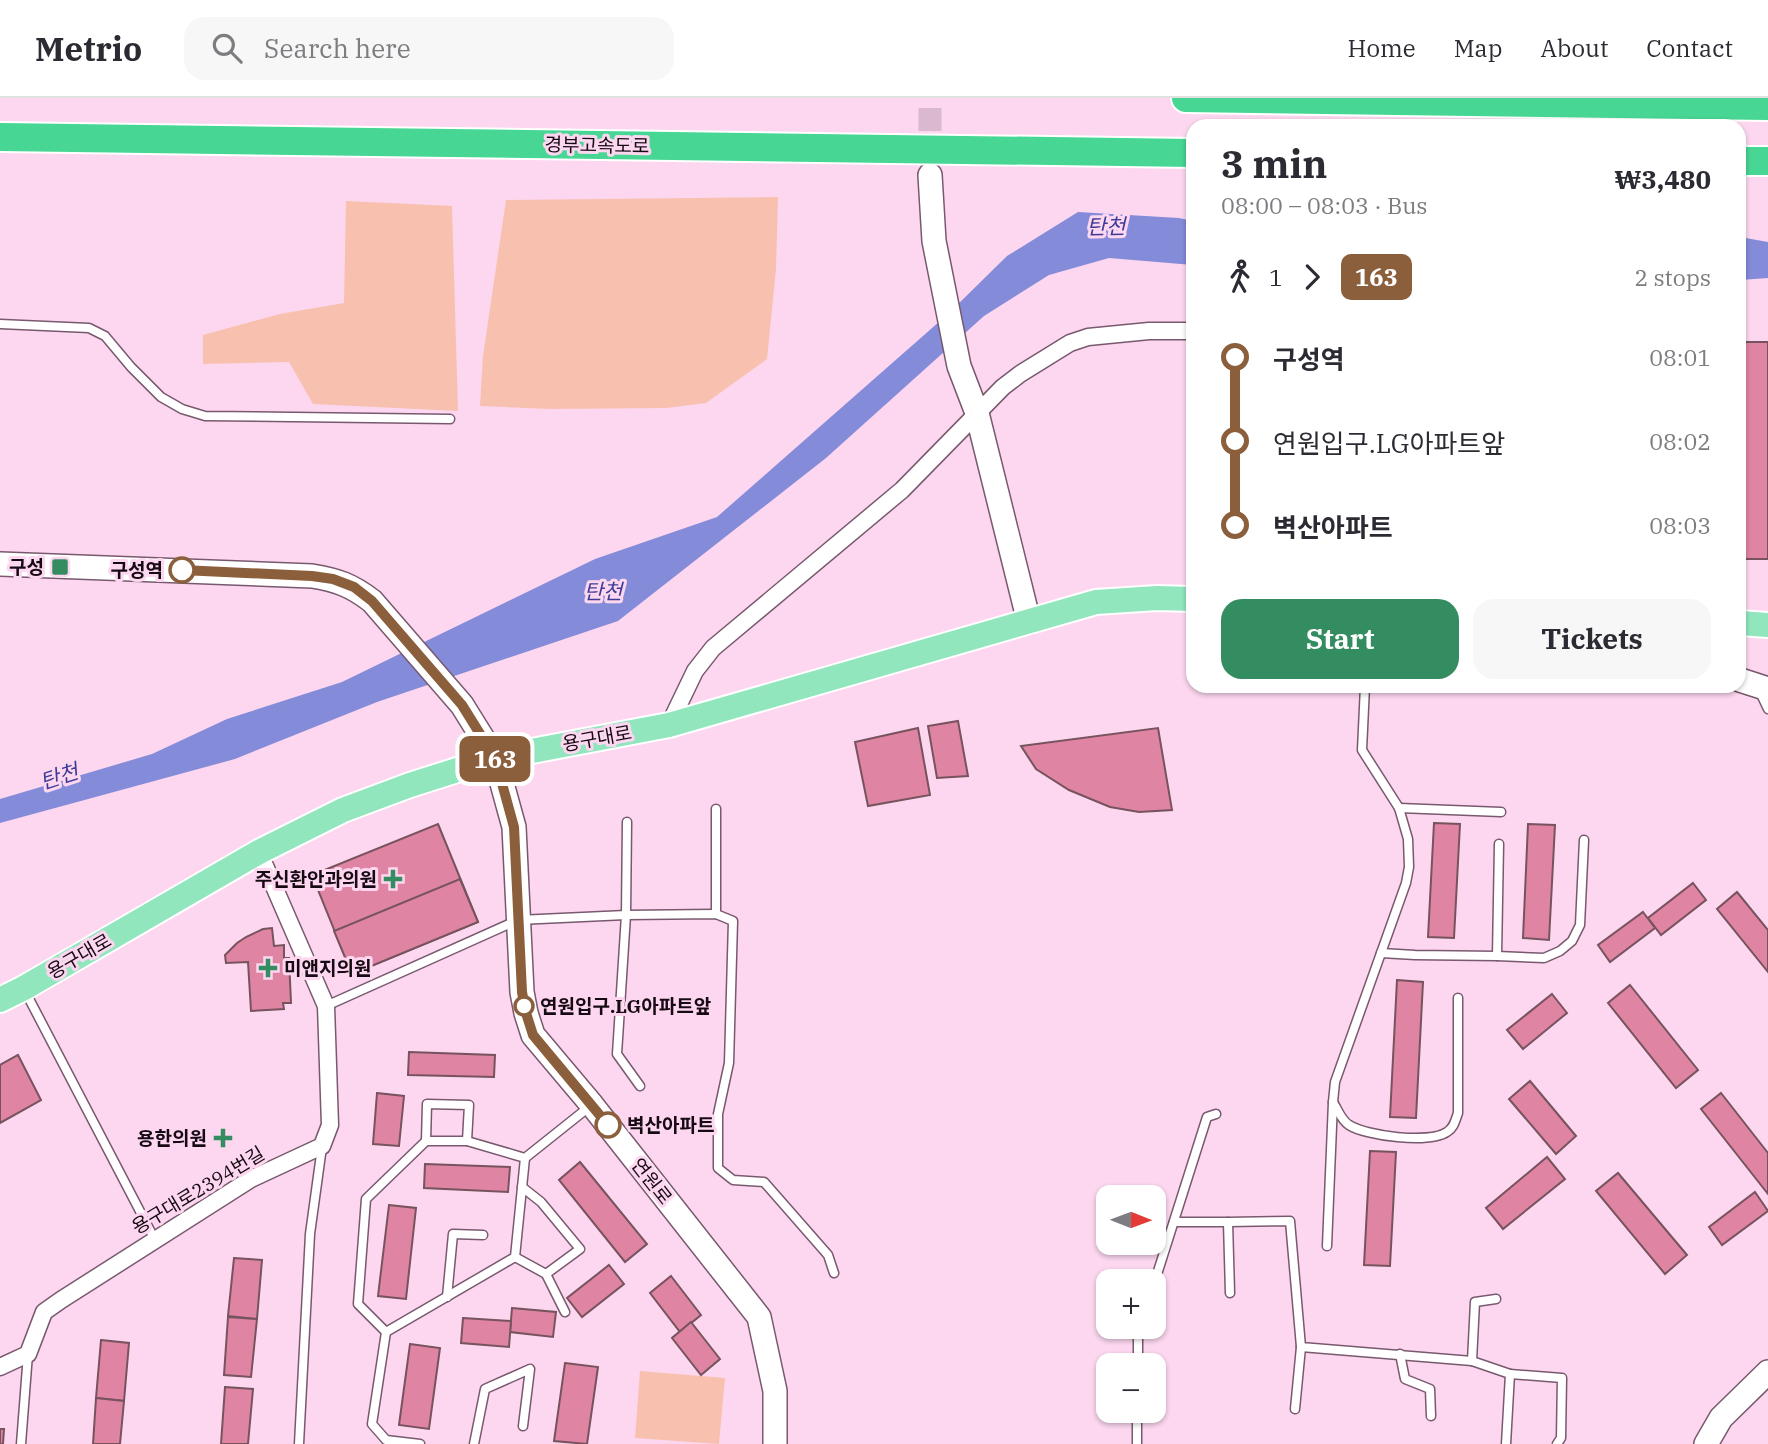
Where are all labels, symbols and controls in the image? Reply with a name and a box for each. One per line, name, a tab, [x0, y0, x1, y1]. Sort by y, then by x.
search box	[184, 17, 674, 80]
text: Metrio	[35, 27, 142, 70]
icon: search	[208, 29, 246, 67]
text: Search here	[264, 31, 411, 65]
text: Home	[1348, 32, 1416, 64]
text: Map	[1454, 32, 1502, 64]
text: About	[1540, 32, 1608, 64]
text: Contact	[1646, 32, 1733, 64]
street label: 경부고속도로	[544, 132, 650, 158]
text: 3 min	[1221, 139, 1327, 188]
text: ₩3,480	[1615, 162, 1711, 196]
text: 08:00 – 08:03 · Bus	[1221, 190, 1428, 220]
water label: 탄천	[1086, 212, 1128, 240]
icon: walk	[1221, 258, 1259, 296]
icon: forward	[1293, 258, 1331, 296]
text: 163	[1355, 261, 1398, 293]
text: 1	[1269, 262, 1283, 292]
text: 2 stops	[1634, 262, 1711, 292]
text: 구성역	[1273, 342, 1345, 376]
text: 08:01	[1649, 342, 1711, 372]
text: 연원입구.LG아파트앞	[1273, 426, 1505, 460]
text: 08:02	[1649, 426, 1711, 456]
text: 벽산아파트	[1273, 510, 1393, 544]
text: 08:03	[1649, 510, 1711, 540]
place label: 구성	[9, 555, 44, 579]
marker: 구성	[50, 557, 70, 577]
marker: 구성역	[169, 557, 195, 583]
place label: 구성역	[111, 558, 163, 582]
water label: 탄천	[584, 577, 625, 605]
button: Start	[1221, 599, 1459, 679]
button: Tickets	[1473, 599, 1711, 679]
street label: 용구대로	[560, 720, 634, 756]
line badge: 163	[455, 736, 535, 782]
text: 163	[473, 743, 517, 775]
water label: 탄천	[36, 756, 84, 795]
place label: 주신환안과의원	[255, 867, 377, 891]
marker: 주신환안과의원	[383, 869, 403, 889]
street label: 용구대로	[43, 928, 115, 984]
place label: 미앤지의원	[284, 956, 371, 980]
marker: 미앤지의원	[258, 958, 278, 978]
place label: 연원입구.LG아파트앞	[540, 994, 711, 1018]
marker: 연원입구.LG아파트앞	[514, 996, 534, 1016]
marker: 벽산아파트	[595, 1112, 621, 1138]
place label: 벽산아파트	[627, 1113, 714, 1137]
place label: 용한의원	[137, 1126, 207, 1150]
marker: 용한의원	[213, 1128, 233, 1148]
street label: 용구대로2394번길	[127, 1141, 269, 1239]
street label: 연원로	[626, 1153, 678, 1209]
north arrow	[1096, 1185, 1166, 1255]
map controls	[1096, 1185, 1166, 1423]
button: +	[1096, 1269, 1166, 1339]
button: −	[1096, 1353, 1166, 1423]

